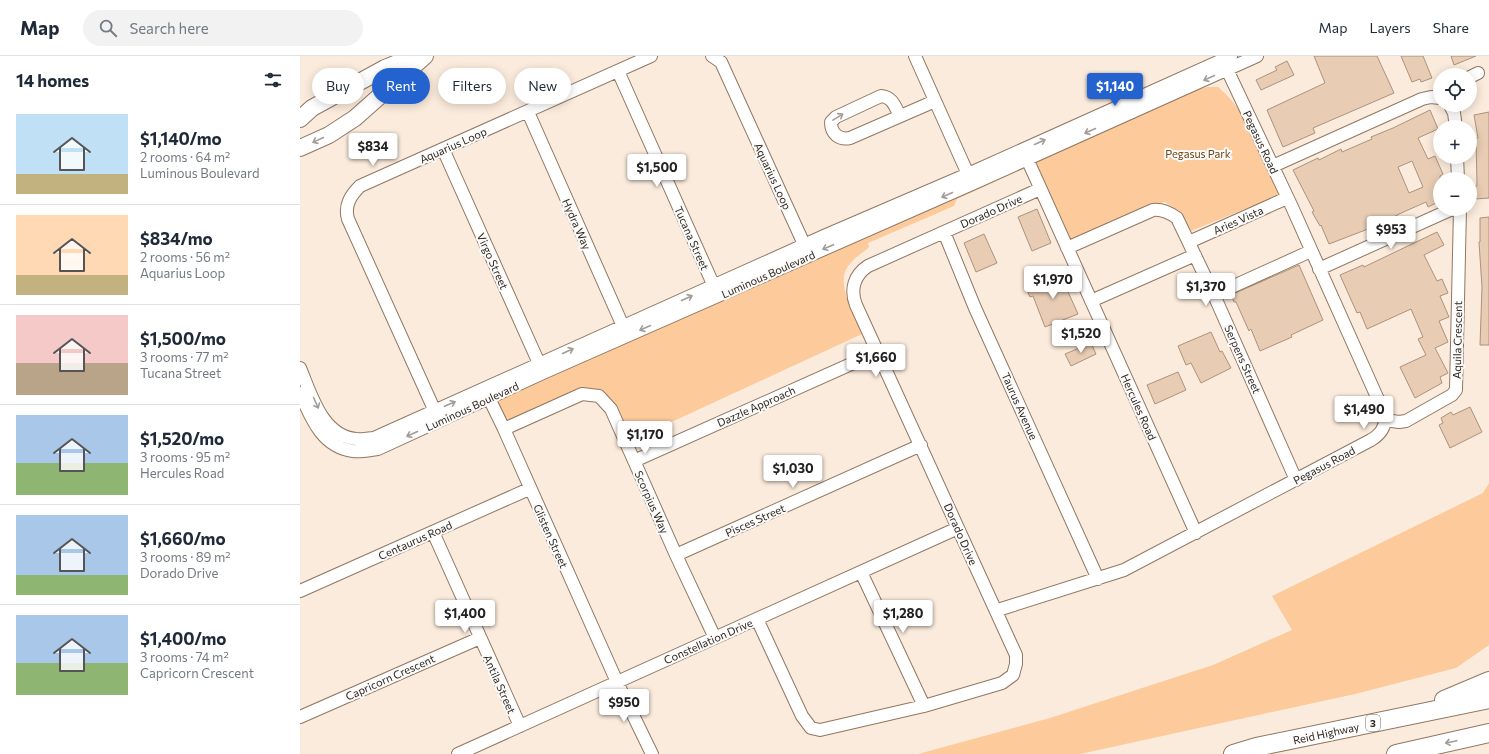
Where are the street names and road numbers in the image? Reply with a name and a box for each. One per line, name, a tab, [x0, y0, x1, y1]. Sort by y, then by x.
street label: Pegasus Road	[1241, 108, 1281, 176]
street label: Aquarius Loop	[417, 124, 489, 166]
street label: Aquarius Loop	[752, 141, 794, 211]
street label: Dorado Drive	[958, 191, 1024, 230]
street label: Hydra Way	[560, 197, 594, 252]
street label: Aries Vista	[1211, 203, 1265, 237]
street label: Tucana Street	[672, 204, 712, 272]
street label: Virgo Street	[475, 231, 511, 292]
street label: Luminous Boulevard	[719, 247, 817, 301]
street label: Aquila Crescent	[1450, 300, 1464, 379]
street label: Serpens Street	[1222, 323, 1264, 396]
street label: Taurus Avenue	[999, 370, 1041, 442]
street label: Hercules Road	[1119, 372, 1159, 442]
street label: Luminous Boulevard	[423, 379, 521, 433]
street label: Dazzle Approach	[715, 383, 797, 429]
street label: Pegasus Road	[1291, 443, 1357, 487]
street label: Scorpius Way	[632, 469, 672, 536]
street label: Pisces Street	[723, 501, 787, 539]
street label: Dorado Drive	[942, 501, 981, 567]
street label: Glisten Street	[531, 502, 571, 570]
street label: Centaurus Road	[376, 518, 454, 562]
street label: Constellation Drive	[662, 615, 755, 666]
street label: Capricorn Crescent	[343, 651, 437, 703]
street label: Antila Street	[481, 653, 519, 716]
road number: 3	[1366, 715, 1380, 731]
street label: Reid Highway	[1292, 720, 1361, 746]

